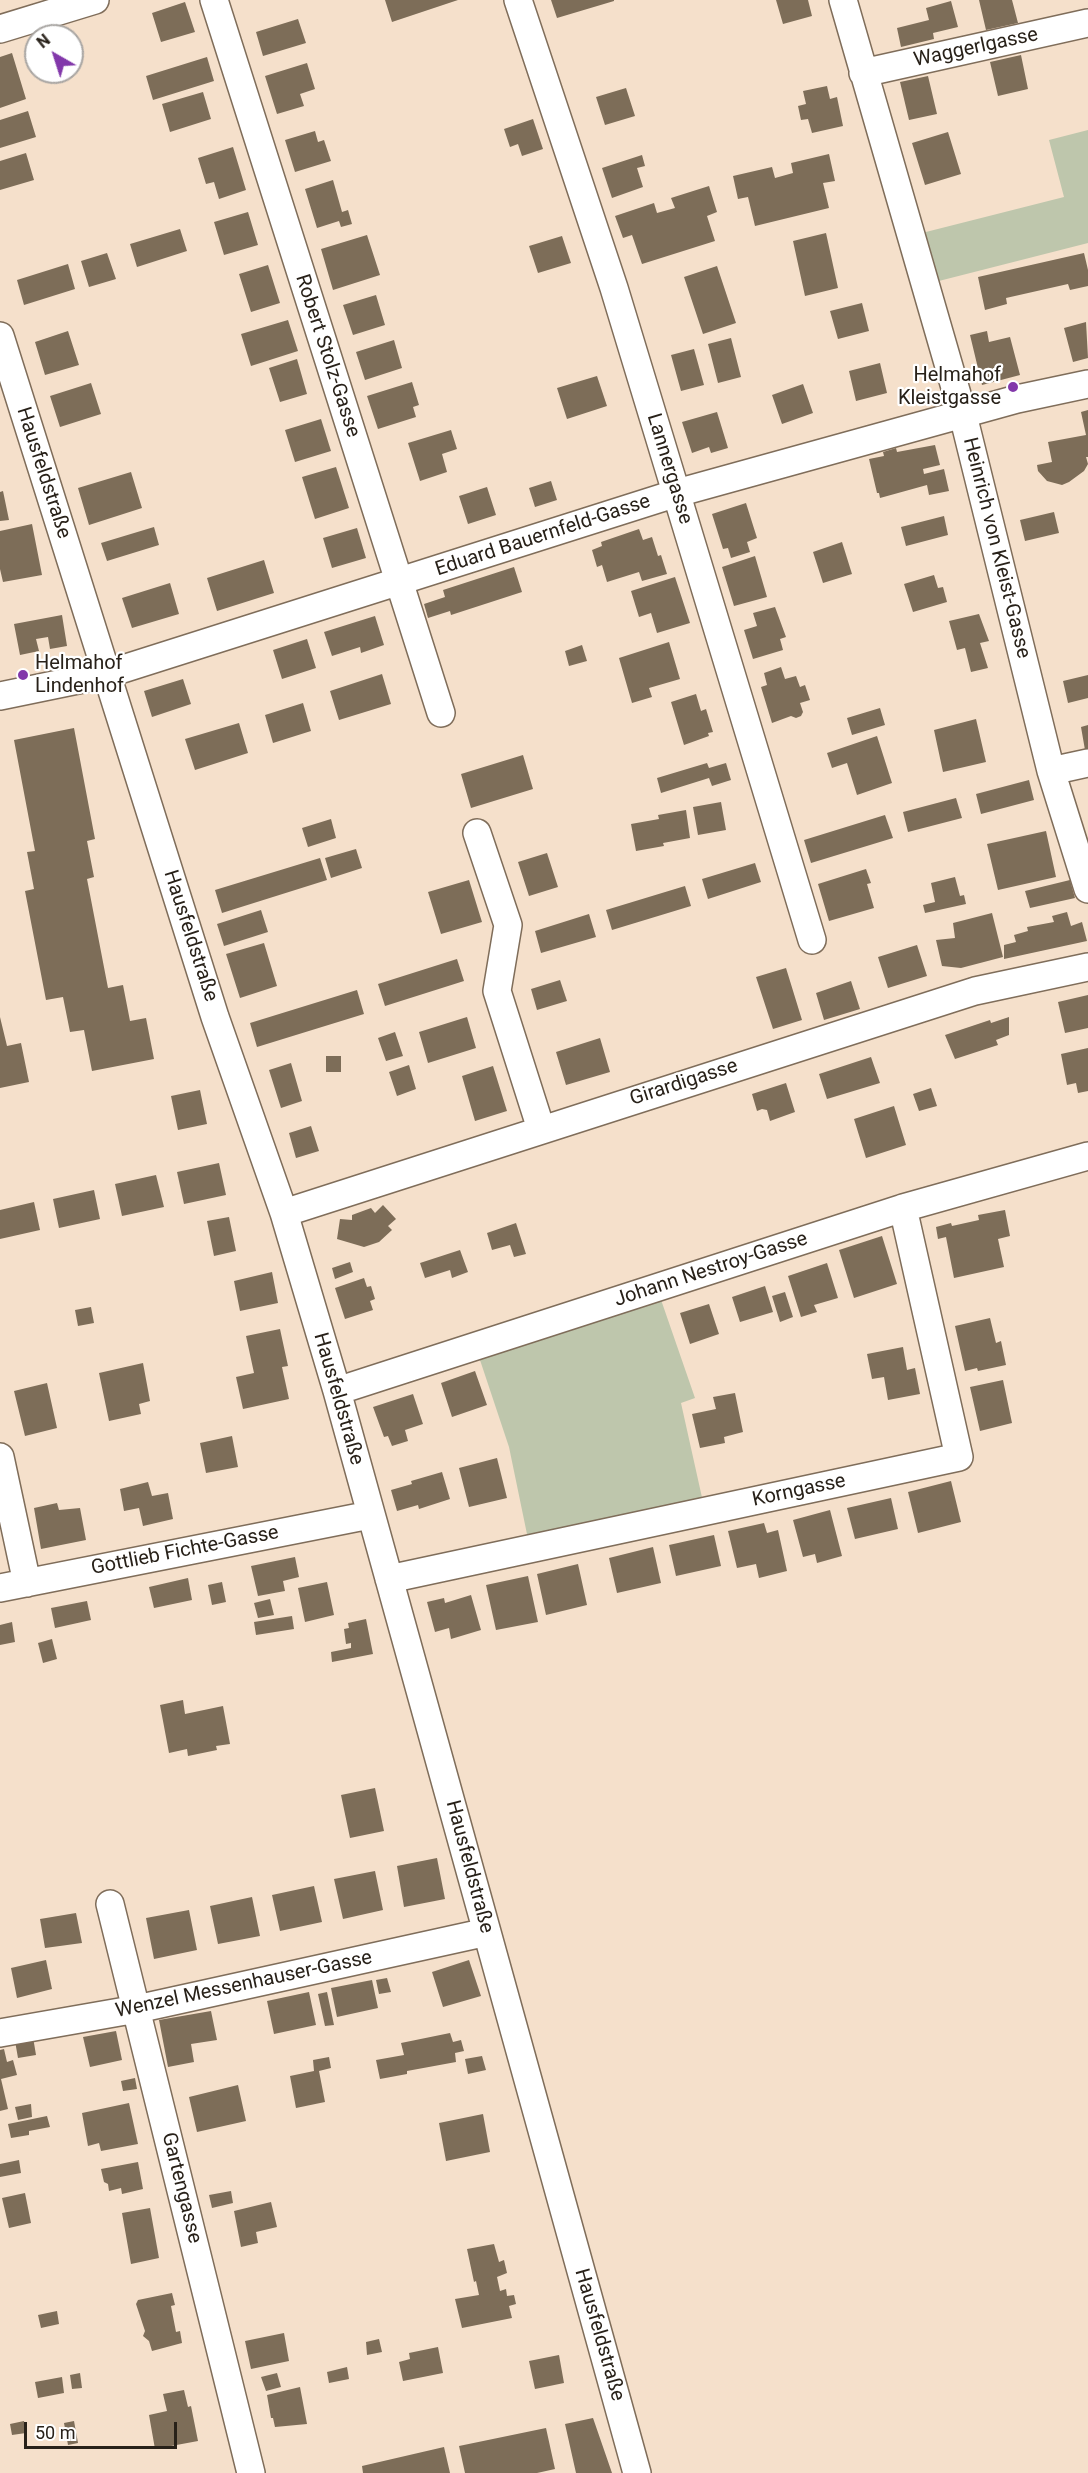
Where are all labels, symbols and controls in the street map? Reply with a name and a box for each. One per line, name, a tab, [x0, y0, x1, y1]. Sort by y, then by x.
street label: Waggerlgasse	[912, 23, 1040, 73]
north arrow	[24, 24, 84, 84]
text: N	[33, 30, 54, 52]
street label: Robert Stolz-Gasse	[289, 271, 365, 441]
place label: Helmahof Kleistgasse	[898, 364, 1001, 411]
marker: Helmahof Kleistgasse	[1006, 380, 1020, 394]
street label: Hausfeldstraße	[10, 404, 76, 542]
street label: Lannergasse	[641, 411, 697, 527]
street label: Heinrich von Kleist-Gasse	[957, 435, 1035, 661]
street label: Eduard Bauernfeld-Gasse	[432, 490, 654, 582]
place label: Helmahof Lindenhof	[35, 652, 124, 699]
marker: Helmahof Lindenhof	[16, 668, 30, 682]
street label: Hausfeldstraße	[157, 867, 223, 1005]
street label: Girardigasse	[627, 1054, 741, 1112]
street label: Johann Nestroy-Gasse	[611, 1227, 811, 1313]
street label: Hausfeldstraße	[308, 1330, 368, 1468]
street label: Korngasse	[750, 1469, 848, 1513]
street label: Gottlieb Fichte-Gasse	[89, 1521, 281, 1581]
street label: Hausfeldstraße	[440, 1798, 498, 1936]
street label: Wenzel Messenhauser-Gasse	[114, 1946, 374, 2024]
street label: Gartengasse	[156, 2130, 206, 2246]
street label: Hausfeldstraße	[569, 2266, 629, 2404]
scale bar	[27, 2410, 180, 2448]
text: 50 m	[35, 2422, 75, 2443]

